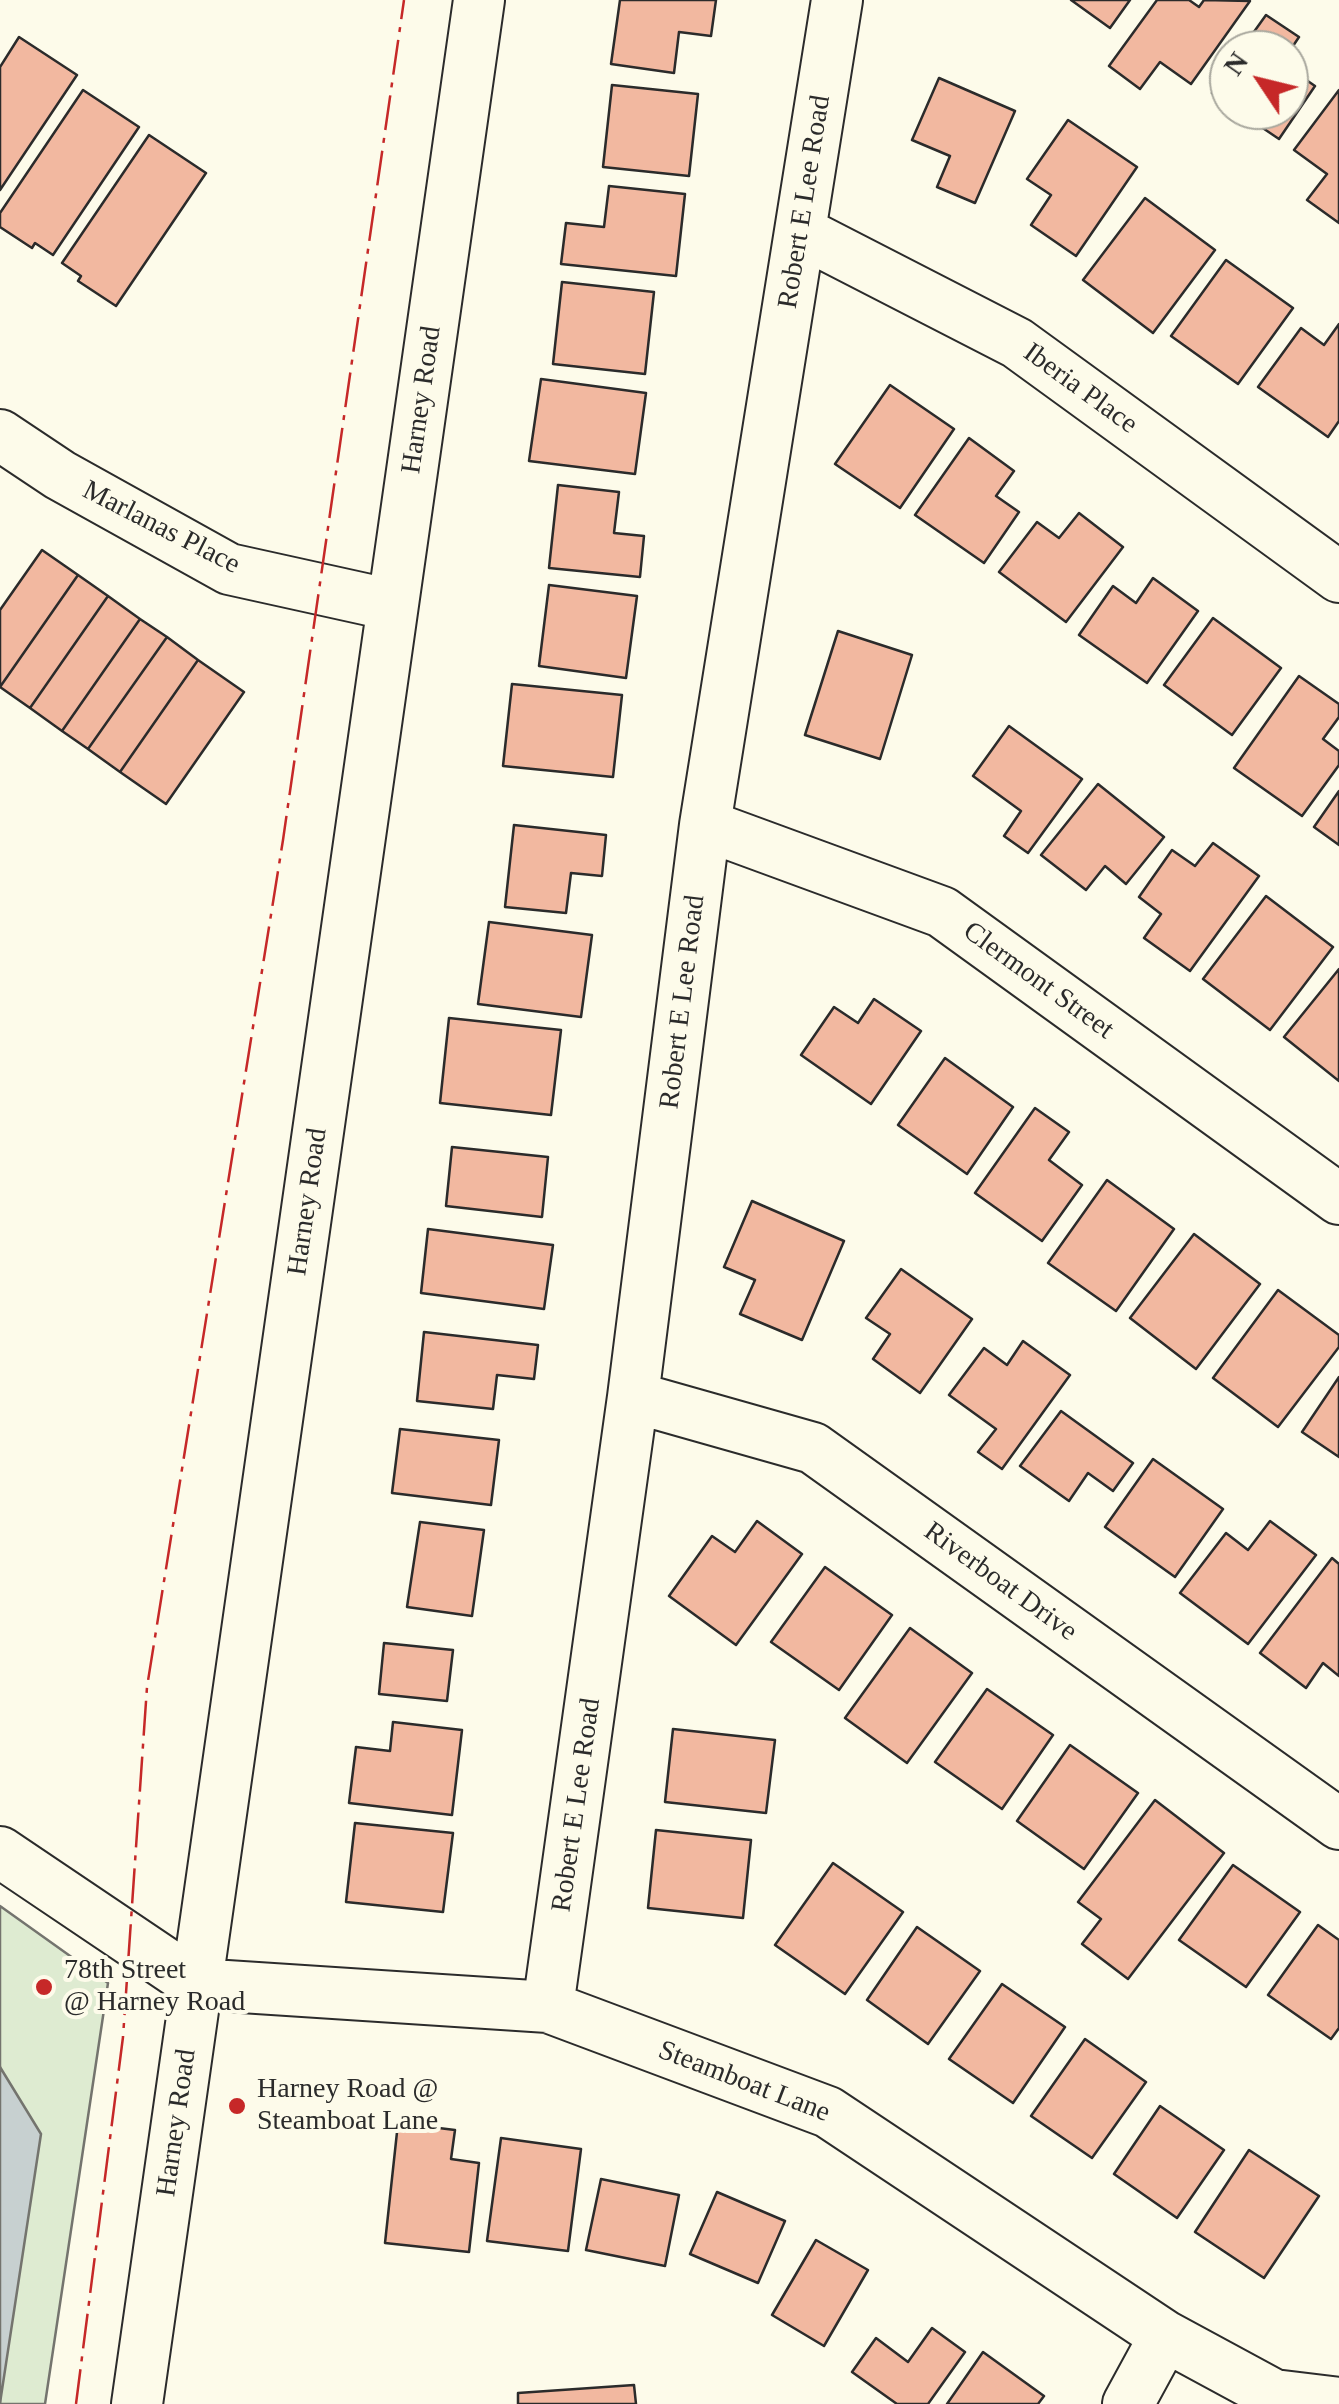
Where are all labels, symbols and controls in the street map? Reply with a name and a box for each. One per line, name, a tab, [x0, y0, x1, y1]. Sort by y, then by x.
north arrow	[1209, 30, 1309, 130]
text: N	[1217, 46, 1254, 81]
street label: Robert E Lee Road	[772, 93, 838, 311]
street label: Harney Road	[395, 324, 449, 476]
street label: Iberia Place	[1016, 336, 1144, 442]
street label: Marlanas Place	[77, 474, 245, 582]
street label: Robert E Lee Road	[653, 893, 713, 1111]
street label: Clermont Street	[956, 915, 1120, 1047]
street label: Harney Road	[281, 1126, 335, 1278]
street label: Riverboat Drive	[917, 1515, 1083, 1649]
street label: Robert E Lee Road	[545, 1696, 609, 1914]
place label: 78th Street @ Harney Road	[64, 1954, 245, 2020]
marker: 78th Street @ Harney Road	[33, 1976, 55, 1998]
street label: Steamboat Lane	[653, 2034, 835, 2130]
street label: Harney Road	[150, 2047, 204, 2199]
place label: Harney Road @ Steamboat Lane	[257, 2073, 438, 2139]
marker: Harney Road @ Steamboat Lane	[226, 2095, 248, 2117]

